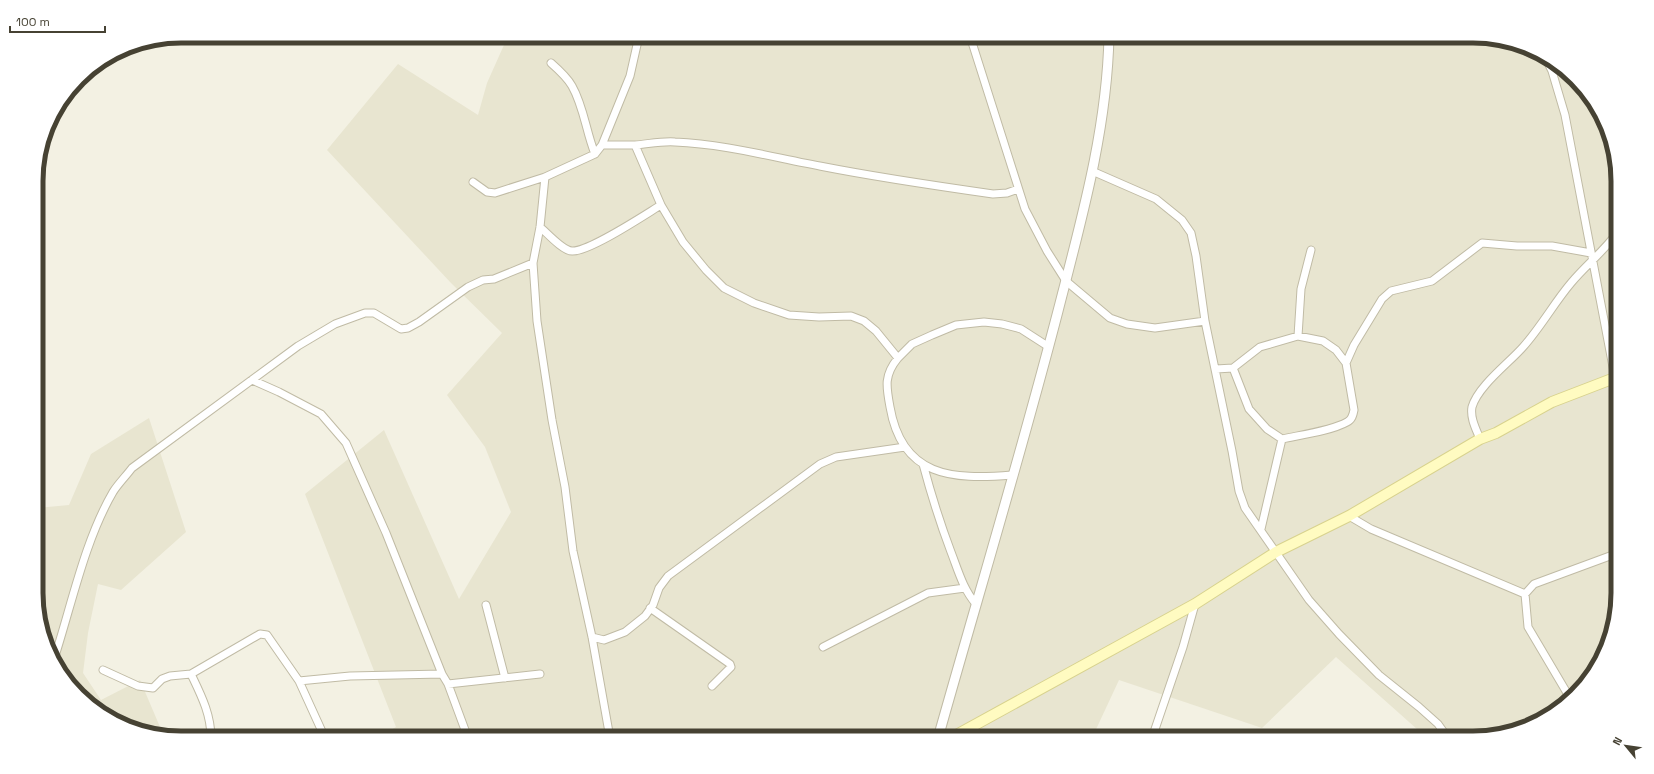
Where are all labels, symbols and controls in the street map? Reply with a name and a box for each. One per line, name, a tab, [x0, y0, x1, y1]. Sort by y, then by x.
scale bar	[10, 8, 105, 34]
text: 100 m	[16, 14, 50, 30]
north arrow	[1606, 726, 1646, 766]
text: N	[1609, 735, 1625, 748]

